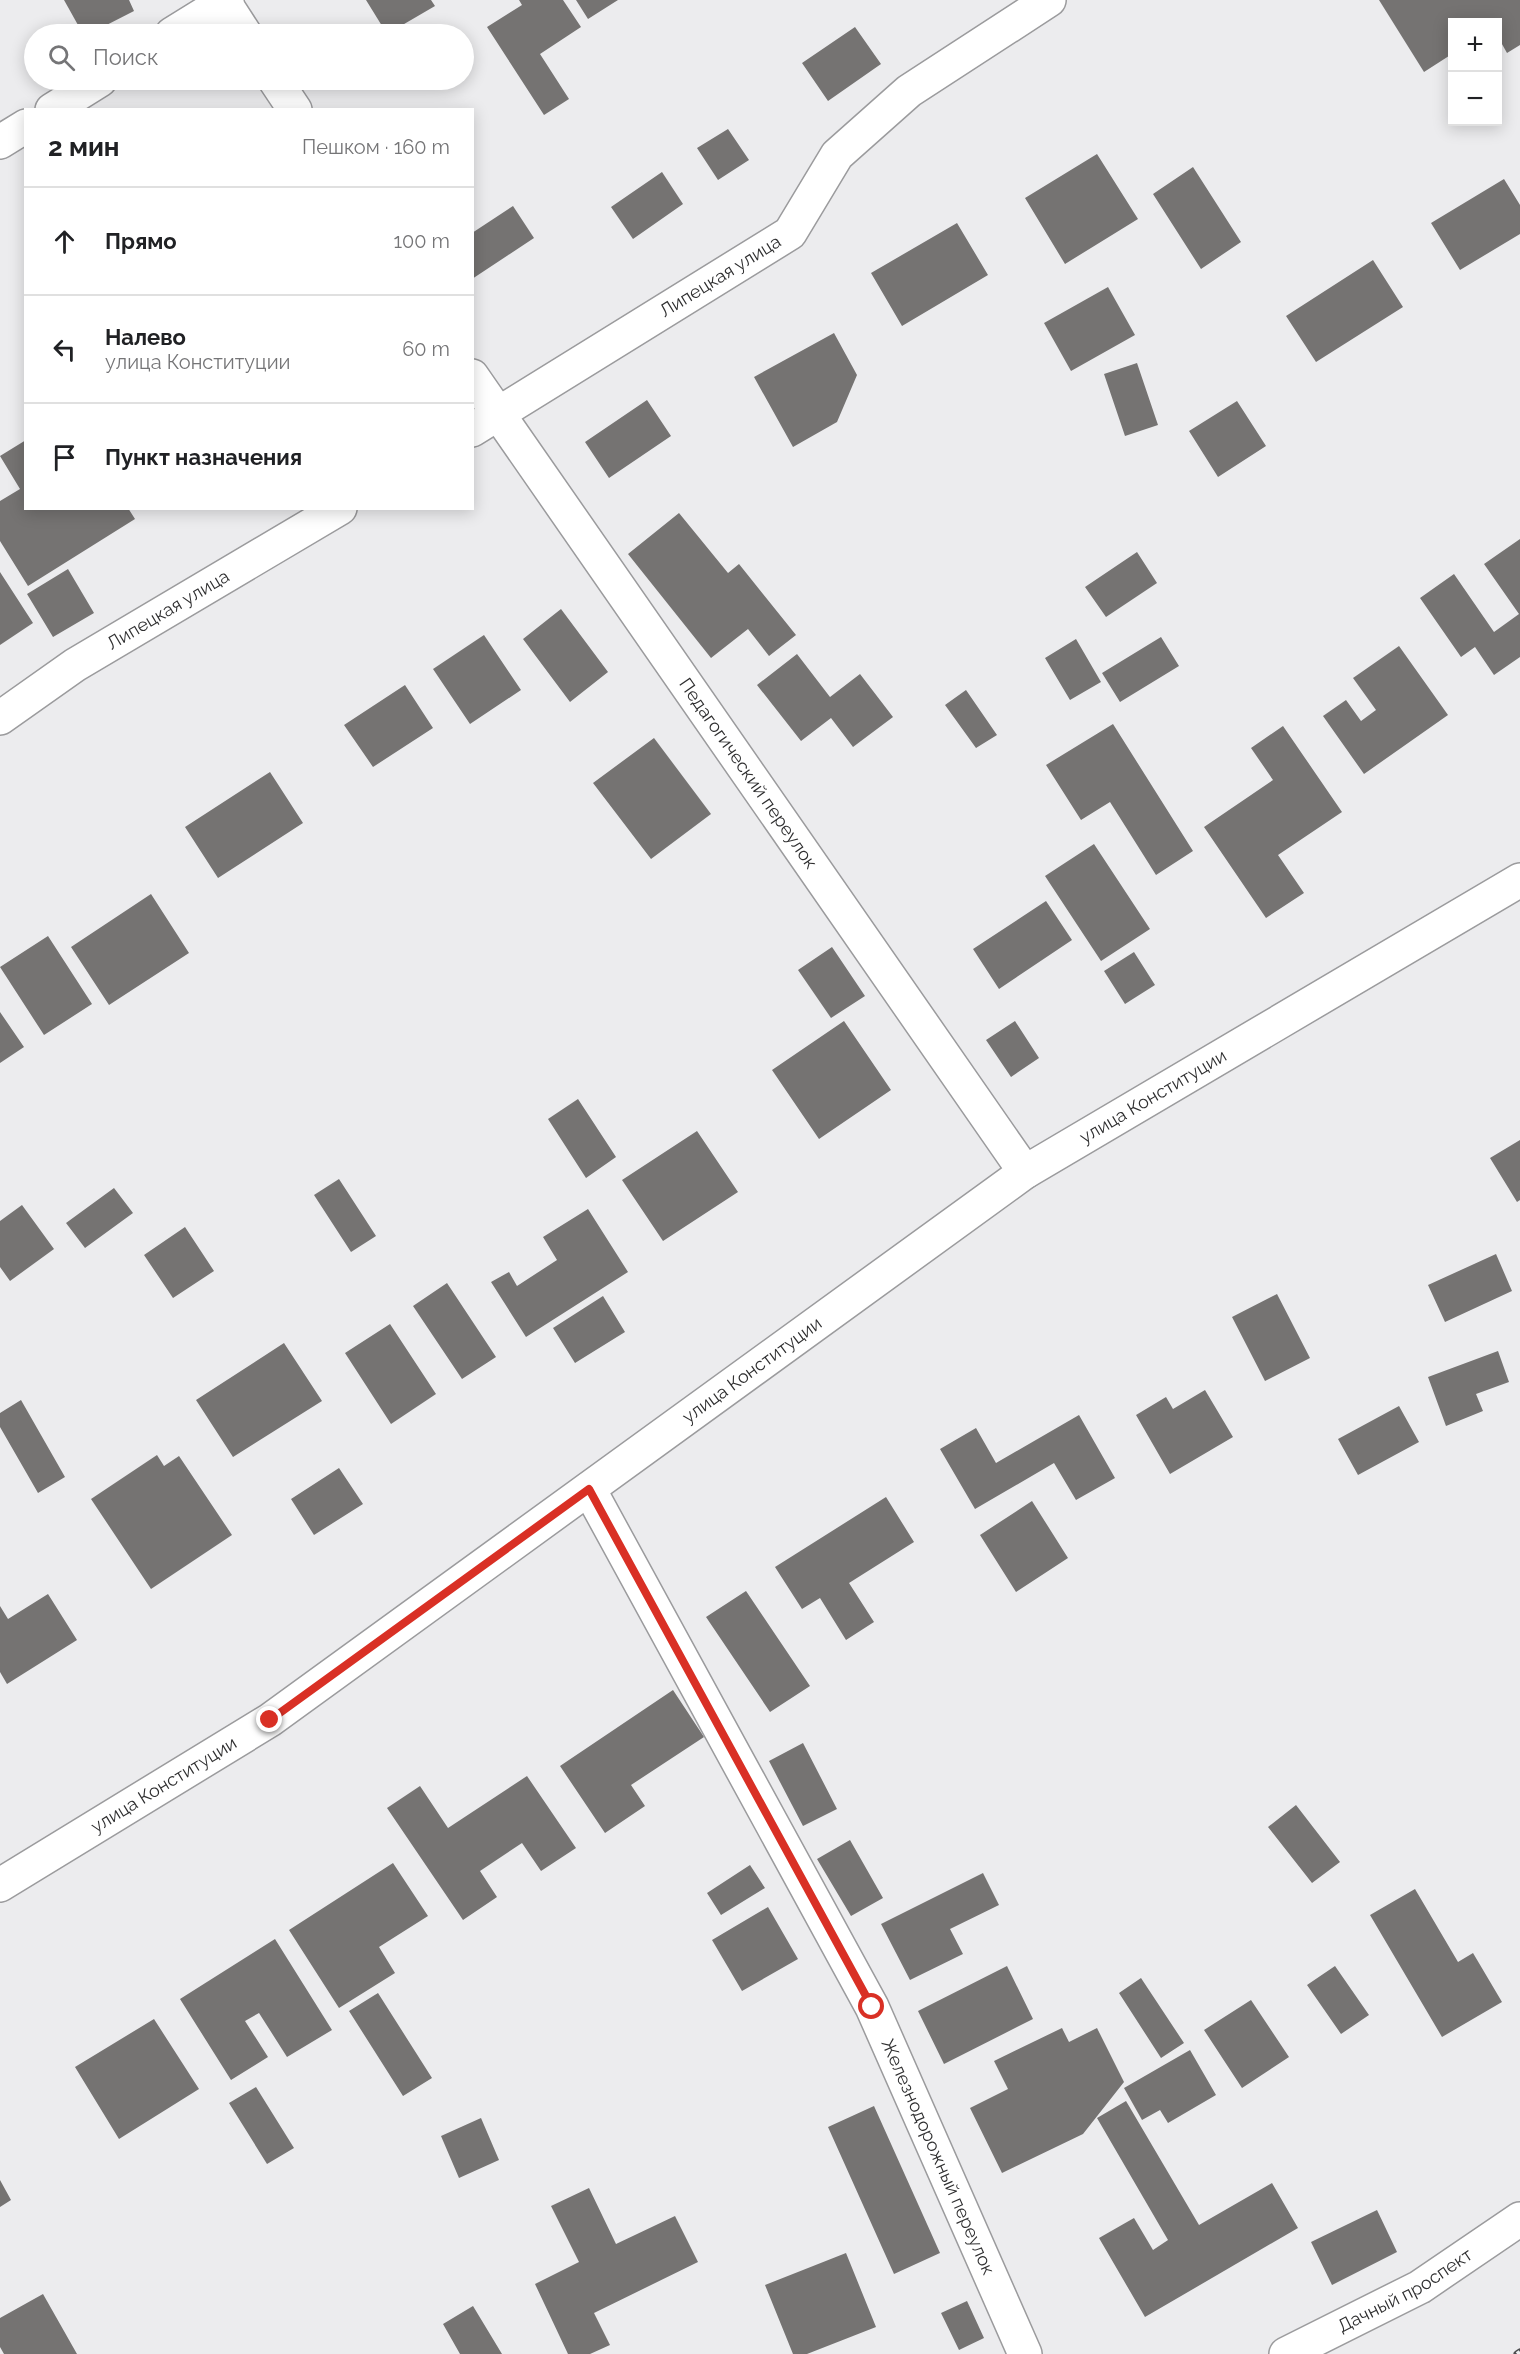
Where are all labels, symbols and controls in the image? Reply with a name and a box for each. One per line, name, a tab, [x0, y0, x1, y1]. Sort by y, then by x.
map controls	[1448, 18, 1502, 126]
button: +	[1448, 18, 1502, 72]
search box	[24, 24, 474, 90]
icon: search	[45, 41, 78, 74]
text: Поиск	[93, 44, 158, 70]
button: −	[1448, 72, 1502, 126]
text: 2 мин	[48, 132, 120, 162]
text: Пешком · 160 m	[302, 135, 450, 159]
icon: ahead	[48, 225, 81, 258]
text: Прямо	[105, 228, 177, 254]
text: 100 m	[393, 229, 450, 253]
street label: Липецкая улица	[656, 230, 784, 321]
text: Налево	[105, 324, 186, 350]
icon: left	[48, 333, 81, 366]
text: 60 m	[402, 337, 450, 361]
text: улица Конституции	[105, 350, 290, 374]
icon: arrive	[48, 441, 81, 474]
text: Пункт назначения	[105, 444, 302, 470]
street label: Липецкая улица	[103, 565, 233, 654]
street label: Педагогический переулок	[675, 674, 822, 872]
street label: улица Конституции	[1076, 1045, 1230, 1148]
street label: улица Конституции	[678, 1312, 825, 1427]
route end	[256, 1706, 282, 1732]
street label: улица Конституции	[87, 1732, 240, 1837]
route start	[858, 1993, 884, 2019]
street label: Железнодорожный переулок	[877, 2035, 1000, 2278]
street label: Дачный проспект	[1334, 2243, 1476, 2336]

